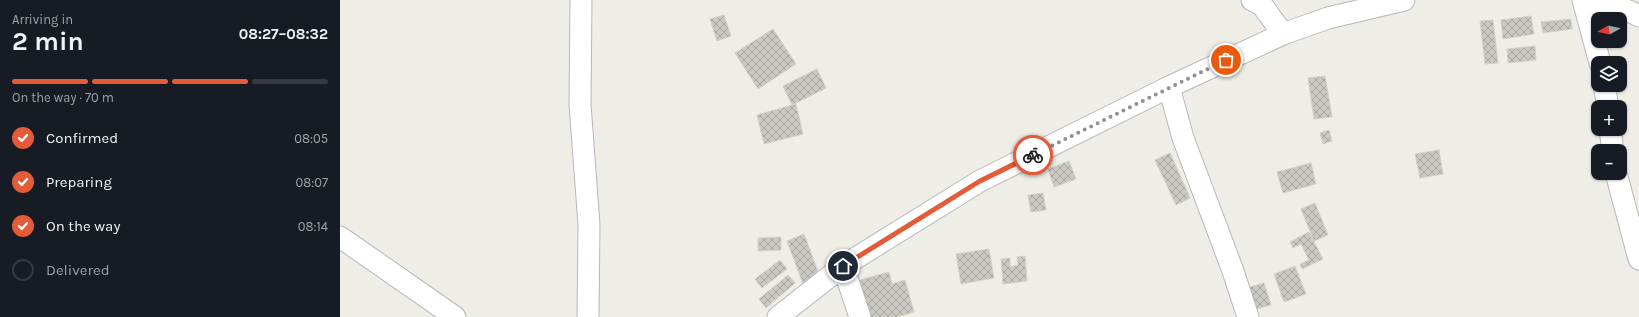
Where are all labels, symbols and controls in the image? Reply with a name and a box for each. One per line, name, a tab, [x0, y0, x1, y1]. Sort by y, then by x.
text: Arriving in	[12, 12, 73, 27]
north arrow	[1591, 12, 1627, 48]
map controls	[1591, 12, 1627, 180]
text: 08:27–08:32	[239, 25, 328, 43]
text: 2 min	[12, 26, 84, 57]
pin	[1209, 43, 1243, 77]
icon: bag	[1215, 49, 1237, 71]
button: layers	[1591, 56, 1627, 92]
text: On the way · 70 m	[12, 90, 114, 105]
button: +	[1591, 100, 1627, 136]
icon: check	[12, 127, 34, 149]
text: Confirmed	[46, 129, 118, 147]
text: 08:05	[294, 131, 328, 146]
courier	[1013, 135, 1053, 175]
icon: bike	[1022, 144, 1044, 166]
button: −	[1591, 144, 1627, 180]
icon: check	[12, 171, 34, 193]
text: Preparing	[46, 173, 112, 191]
text: 08:07	[295, 175, 328, 190]
icon: check	[12, 215, 34, 237]
text: On the way	[46, 217, 120, 235]
text: 08:14	[298, 219, 328, 234]
pin	[826, 249, 860, 283]
icon: home	[832, 255, 854, 277]
text: Delivered	[46, 261, 110, 279]

